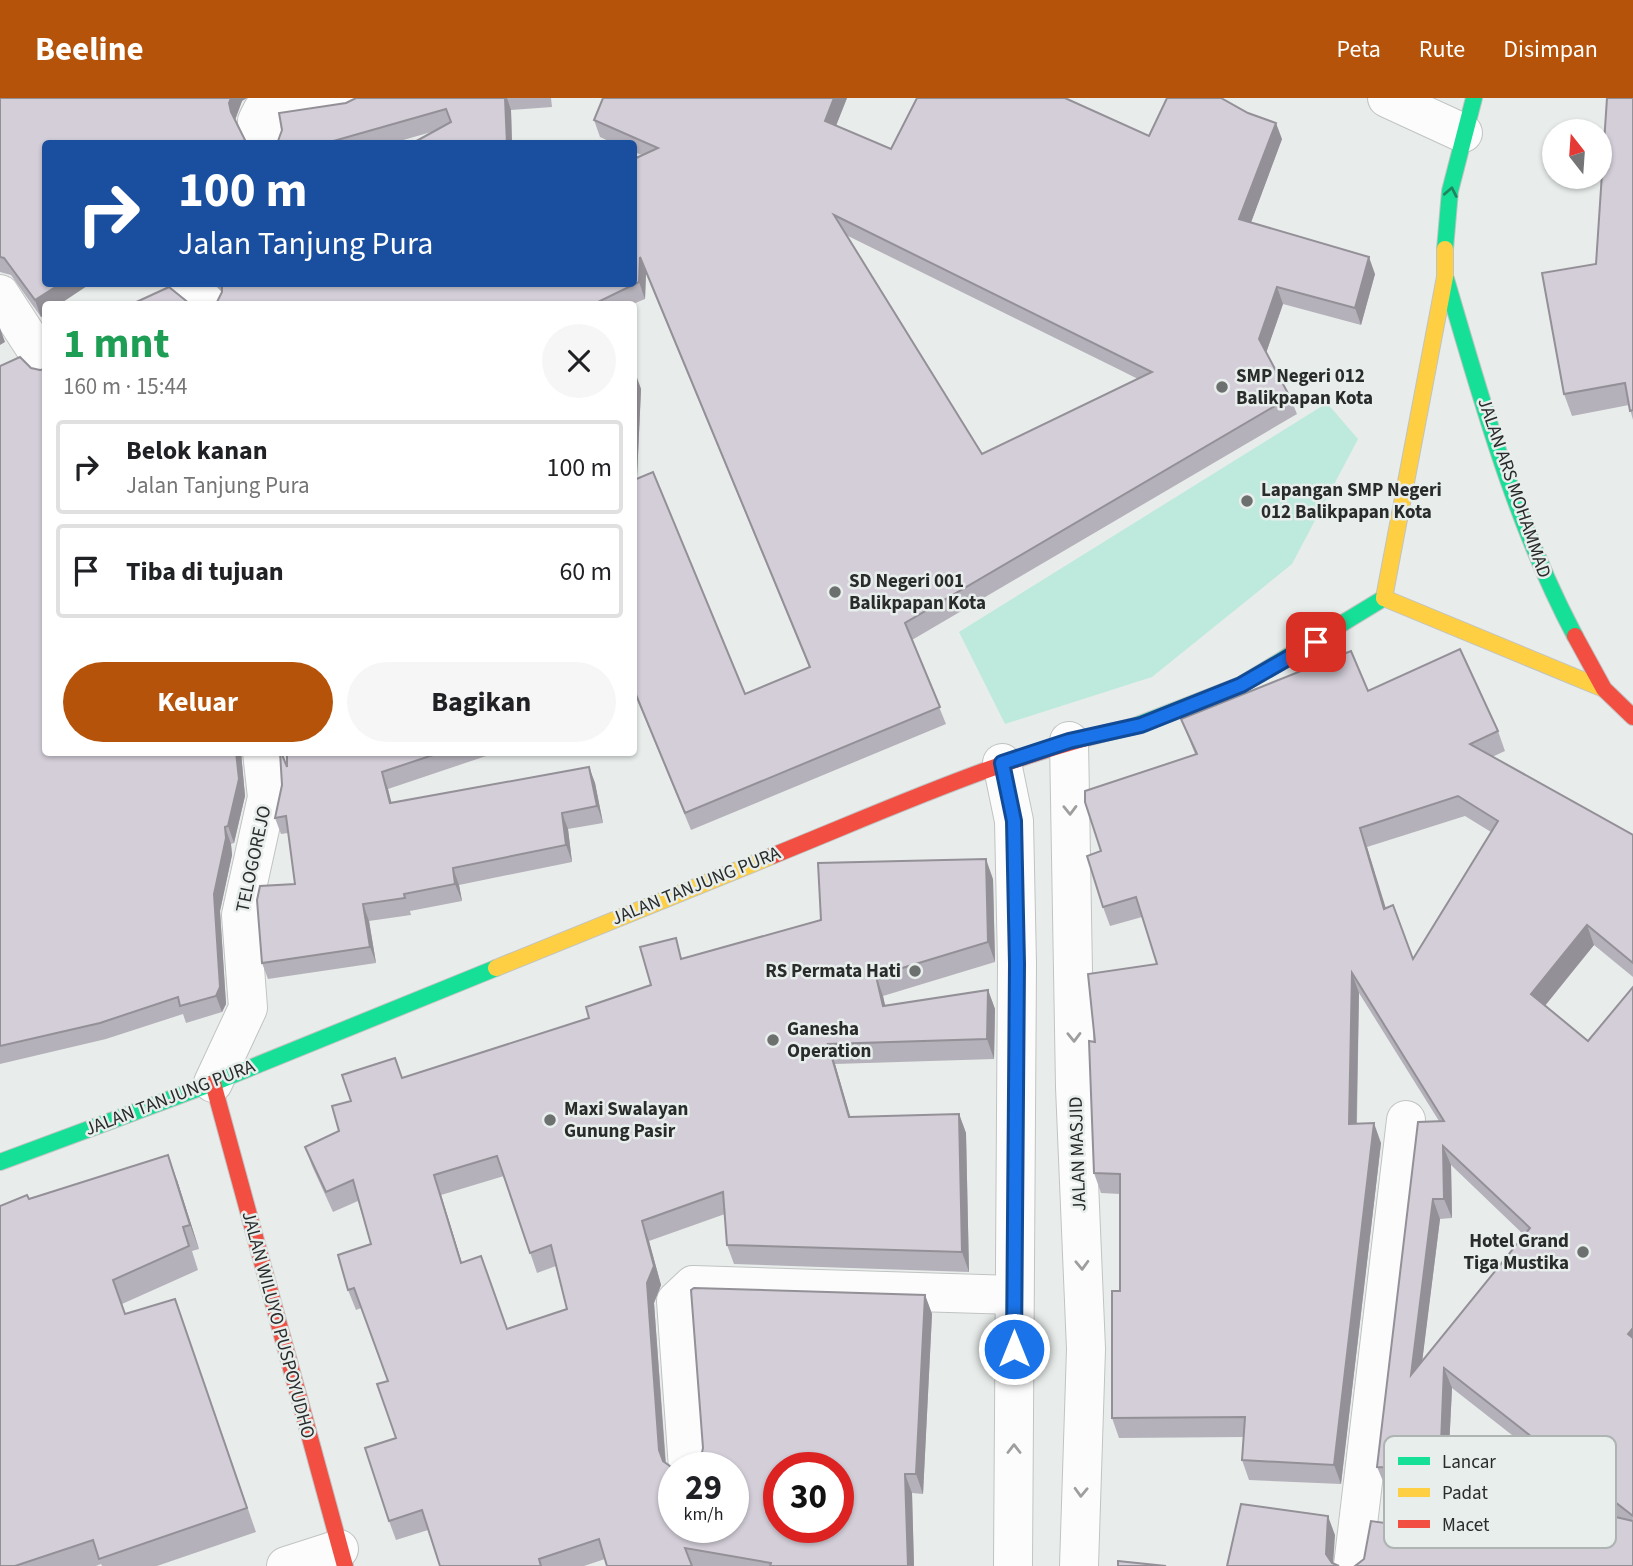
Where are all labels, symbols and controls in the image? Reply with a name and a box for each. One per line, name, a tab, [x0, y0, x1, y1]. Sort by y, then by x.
text: Beeline	[35, 26, 144, 73]
text: Peta	[1336, 32, 1381, 67]
text: Rute	[1419, 32, 1465, 67]
text: Disimpan	[1503, 32, 1598, 67]
north arrow	[1542, 119, 1612, 189]
map controls	[1542, 119, 1612, 189]
text: 100 m	[178, 156, 307, 226]
icon: right	[63, 168, 154, 259]
one-way arrow	[1443, 186, 1458, 198]
text: Jalan Tanjung Pura	[178, 221, 433, 267]
text: 1 mnt	[63, 314, 170, 374]
button: close	[542, 324, 616, 398]
place label: SMP Negeri 012 Balikpapan Kota	[1236, 363, 1373, 412]
text: 160 m · 15:44	[63, 370, 187, 403]
marker: SMP Negeri 012 Balikpapan Kota	[1214, 379, 1230, 395]
street label: JALAN ARS MOHAMMAD	[1471, 394, 1557, 582]
text: Belok kanan	[126, 432, 268, 469]
icon: right	[67, 448, 105, 486]
text: 100 m	[546, 449, 612, 486]
text: Jalan Tanjung Pura	[126, 469, 310, 502]
place label: Lapangan SMP Negeri 012 Balikpapan Kota	[1261, 477, 1442, 526]
marker: Lapangan SMP Negeri 012 Balikpapan Kota	[1239, 493, 1255, 509]
icon: arrive	[67, 552, 105, 590]
text: Tiba di tujuan	[126, 553, 284, 590]
text: 60 m	[559, 553, 612, 590]
place label: SD Negeri 001 Balikpapan Kota	[849, 568, 986, 617]
marker: SD Negeri 001 Balikpapan Kota	[827, 584, 843, 600]
pin	[1286, 612, 1346, 672]
icon: arrive	[1297, 623, 1335, 661]
button: Keluar	[63, 662, 333, 742]
button: Bagikan	[347, 662, 616, 742]
street label: TELOGOREJO	[230, 803, 278, 915]
one-way arrow	[1062, 805, 1078, 815]
street label: JALAN TANJUNG PURA	[607, 839, 785, 932]
place label: RS Permata Hati	[765, 958, 901, 985]
marker: RS Permata Hati	[907, 963, 923, 979]
place label: Ganesha Operation	[787, 1016, 871, 1065]
marker: Ganesha Operation	[765, 1032, 781, 1048]
one-way arrow	[1066, 1032, 1082, 1043]
street label: JALAN TANJUNG PURA	[81, 1053, 260, 1143]
place label: Maxi Swalayan Gunung Pasir	[564, 1096, 688, 1145]
street label: JALAN MASJID	[1063, 1096, 1093, 1212]
marker: Maxi Swalayan Gunung Pasir	[542, 1112, 558, 1128]
street label: JALAN WILUYO PUSPOYUDHO	[235, 1208, 321, 1442]
place label: Hotel Grand Tiga Mustika	[1464, 1228, 1569, 1277]
marker: Hotel Grand Tiga Mustika	[1575, 1244, 1591, 1260]
one-way arrow	[1075, 1259, 1090, 1270]
position arrow	[977, 1312, 1051, 1386]
legend	[1384, 1436, 1616, 1548]
one-way arrow	[1006, 1443, 1022, 1454]
text: Lancar	[1442, 1449, 1496, 1476]
speed limit sign: 30	[763, 1452, 854, 1543]
text: 29	[685, 1463, 722, 1513]
text: Padat	[1442, 1480, 1488, 1507]
one-way arrow	[1074, 1487, 1089, 1498]
text: km/h	[684, 1502, 723, 1527]
text: Macet	[1442, 1512, 1490, 1539]

